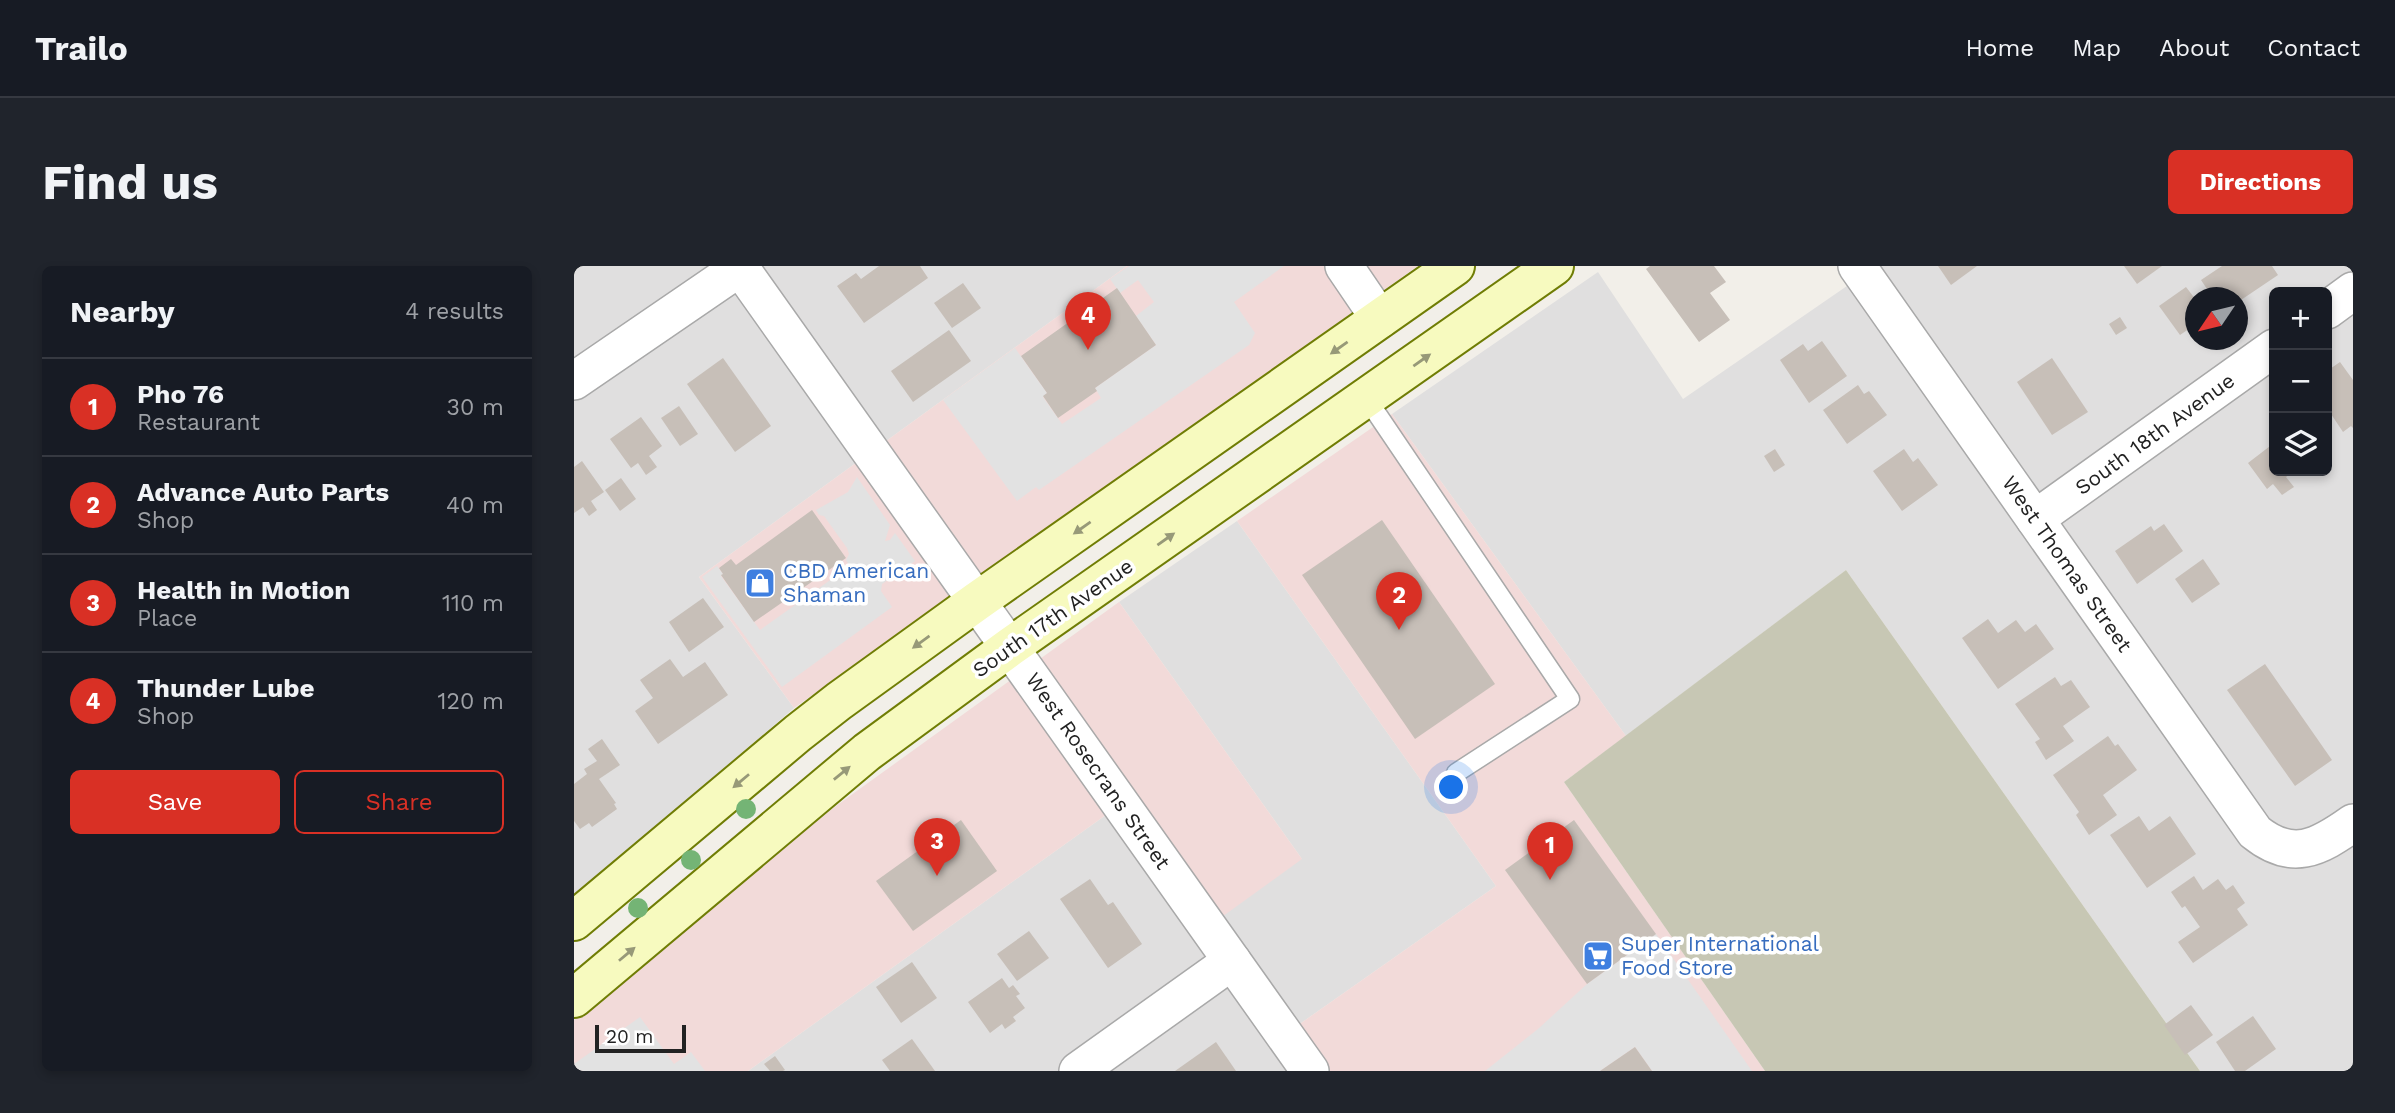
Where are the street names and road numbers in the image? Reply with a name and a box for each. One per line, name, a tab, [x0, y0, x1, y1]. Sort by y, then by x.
street label: South 18th Avenue	[2070, 367, 2239, 500]
street label: West Thomas Street	[1997, 471, 2138, 657]
street label: South 17th Avenue	[968, 553, 1138, 682]
street label: West Rosecrans Street	[1021, 668, 1176, 874]

